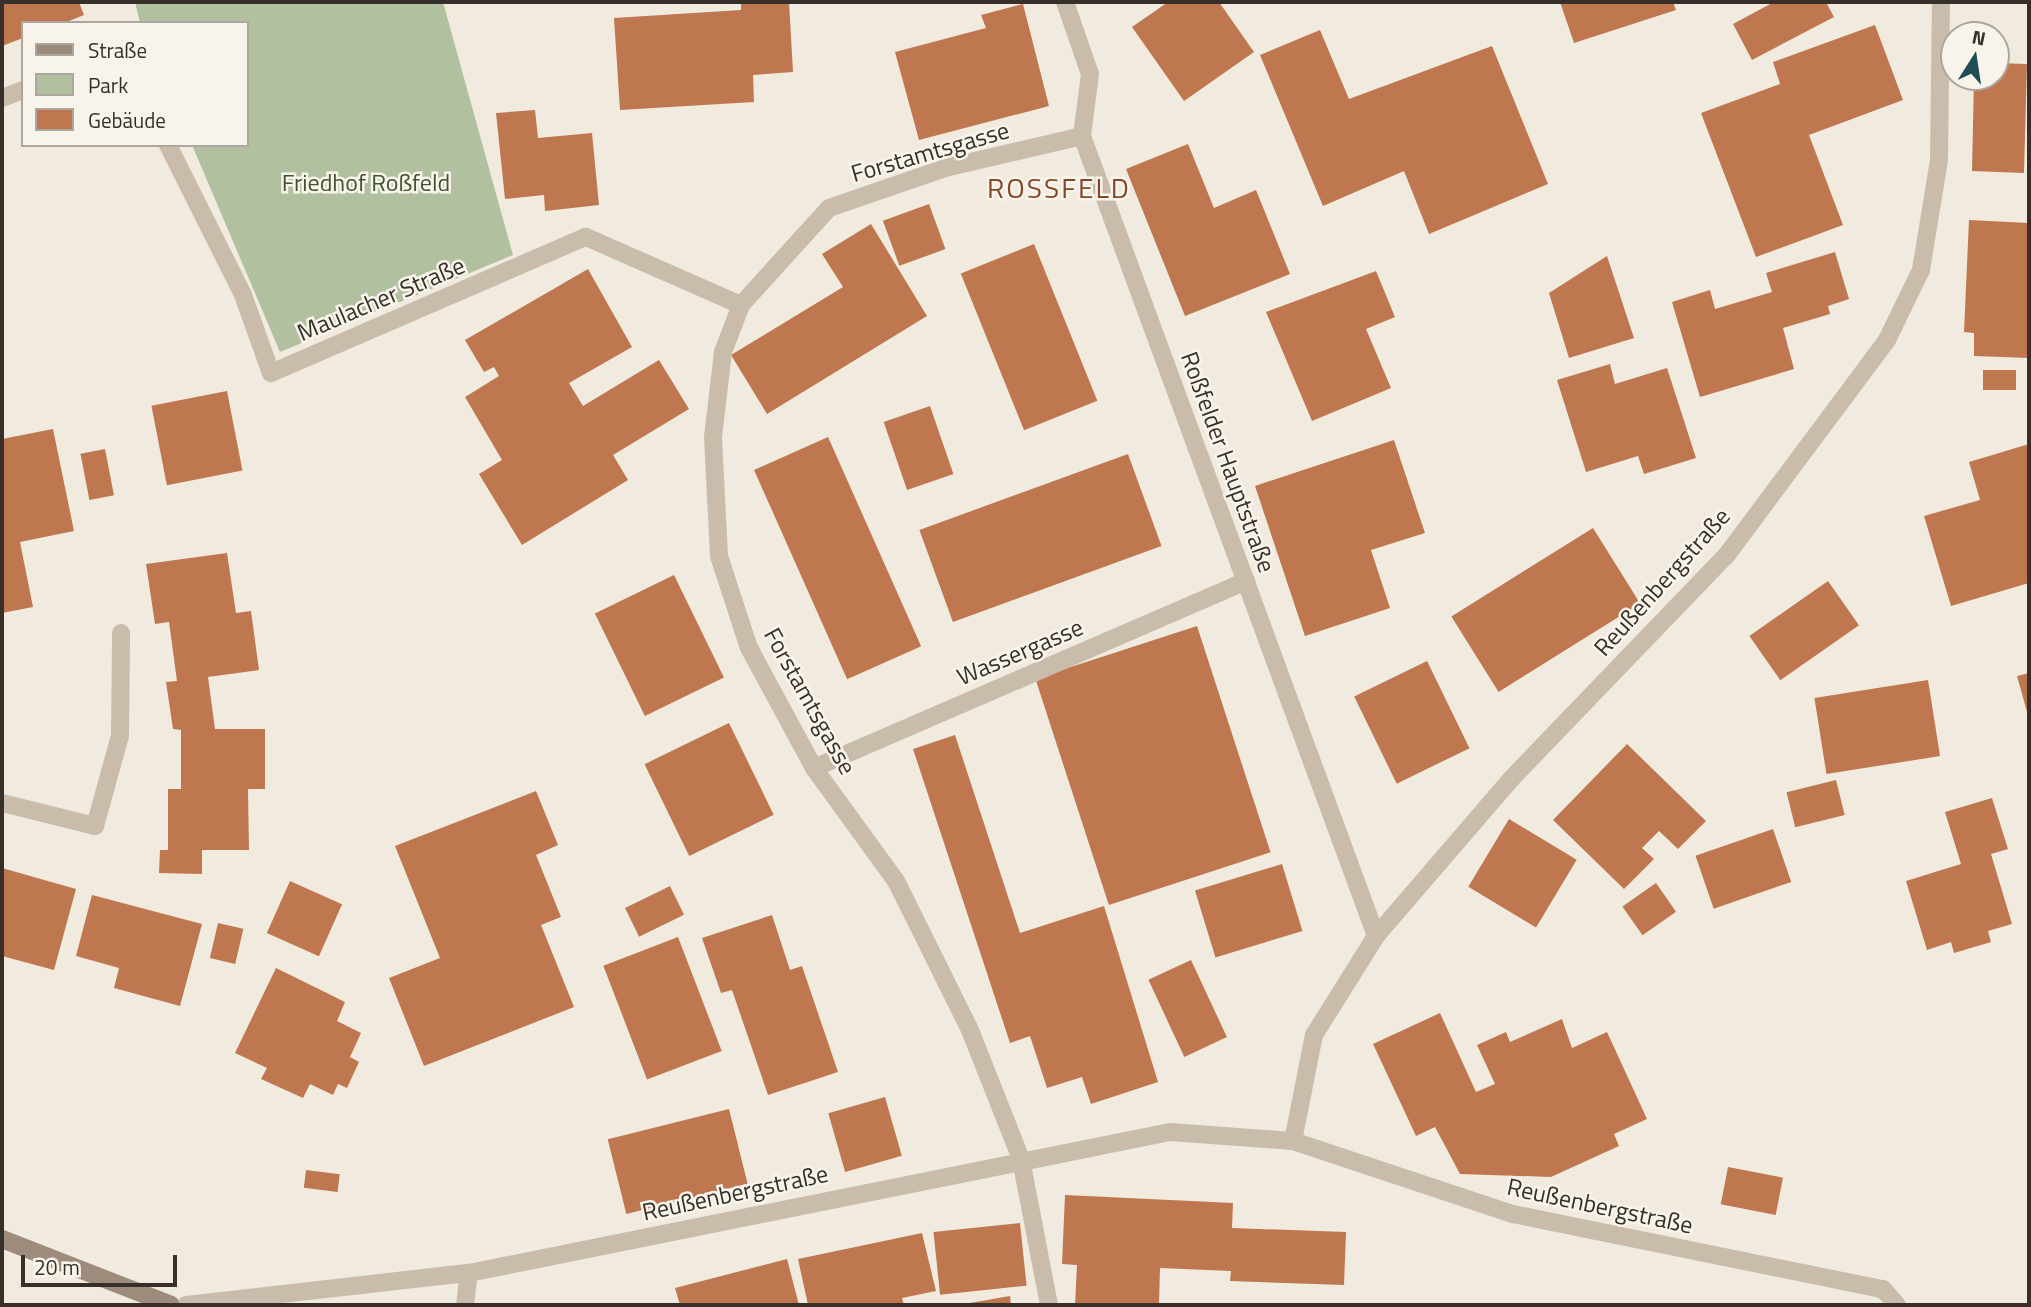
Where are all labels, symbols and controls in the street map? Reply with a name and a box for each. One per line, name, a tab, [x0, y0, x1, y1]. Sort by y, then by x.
legend	[21, 21, 248, 147]
north arrow	[1940, 21, 2010, 91]
text: N	[1970, 21, 1989, 52]
text: Straße	[88, 34, 147, 66]
text: Park	[88, 69, 128, 101]
text: Gebäude	[88, 104, 166, 136]
street label: Forstamtsgasse	[848, 116, 1012, 188]
park label: Friedhof Roßfeld	[282, 169, 450, 197]
district label: ROSSFELD	[988, 171, 1130, 205]
street label: Maulacher Straße	[293, 251, 469, 347]
street label: Roßfelder Hauptstraße	[1175, 348, 1281, 576]
street label: Reußenbergstraße	[1588, 502, 1736, 662]
street label: Wassergasse	[953, 613, 1087, 691]
street label: Forstamtsgasse	[758, 623, 862, 779]
street label: Reußenbergstraße	[639, 1159, 831, 1227]
street label: Reußenbergstraße	[1504, 1172, 1696, 1240]
scale bar	[24, 1240, 180, 1284]
text: 20 m	[34, 1251, 80, 1283]

